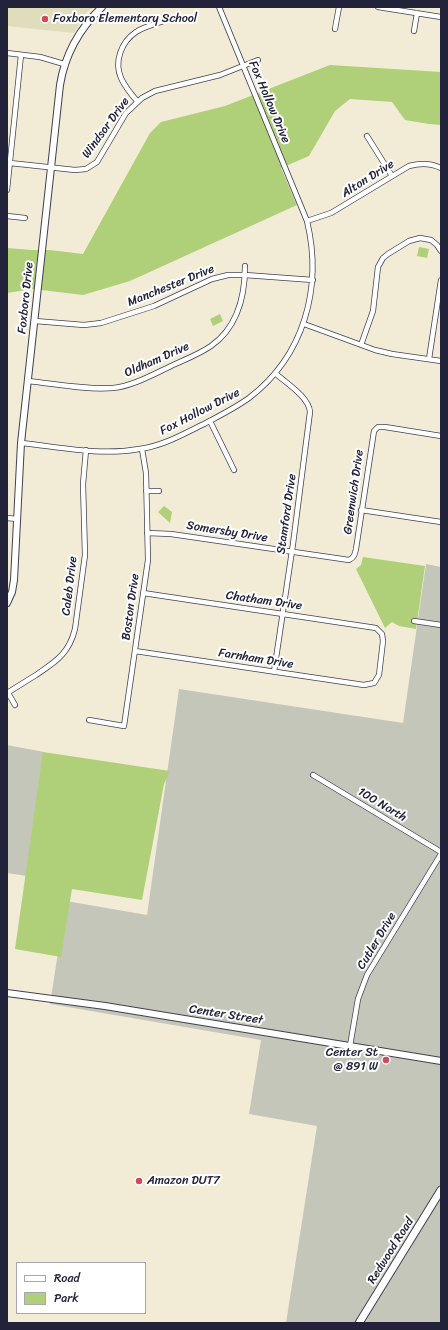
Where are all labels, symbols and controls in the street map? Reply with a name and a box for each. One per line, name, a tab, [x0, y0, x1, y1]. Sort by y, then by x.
place label: Foxboro Elementary School	[53, 12, 197, 26]
marker: Foxboro Elementary School	[40, 14, 50, 24]
street label: Fox Hollow Drive	[245, 59, 293, 145]
street label: Windsor Drive	[79, 95, 133, 161]
street label: Alton Drive	[339, 157, 397, 201]
street label: Foxboro Drive	[15, 261, 37, 335]
street label: Manchester Drive	[125, 262, 217, 310]
street label: Oldham Drive	[122, 339, 192, 381]
street label: Fox Hollow Drive	[158, 386, 242, 438]
street label: Greenwich Drive	[341, 449, 367, 535]
street label: Stamford Drive	[274, 473, 300, 555]
street label: Somersby Drive	[185, 518, 269, 546]
street label: Caleb Drive	[59, 555, 81, 617]
street label: Boston Drive	[119, 573, 143, 641]
street label: Chatham Drive	[225, 589, 303, 613]
street label: Farnham Drive	[217, 646, 295, 672]
street label: 100 North	[355, 785, 409, 825]
street label: Cutler Drive	[354, 910, 400, 972]
street label: Center Street	[188, 1002, 264, 1028]
place label: Center St @ 891 W	[326, 1046, 378, 1074]
marker: Center St @ 891 W	[381, 1055, 391, 1065]
place label: Amazon DUT7	[147, 1174, 220, 1188]
marker: Amazon DUT7	[134, 1176, 144, 1186]
street label: Redwood Road	[365, 1215, 417, 1287]
legend	[16, 1262, 146, 1314]
text: Road	[54, 1267, 80, 1289]
text: Park	[54, 1287, 79, 1309]

